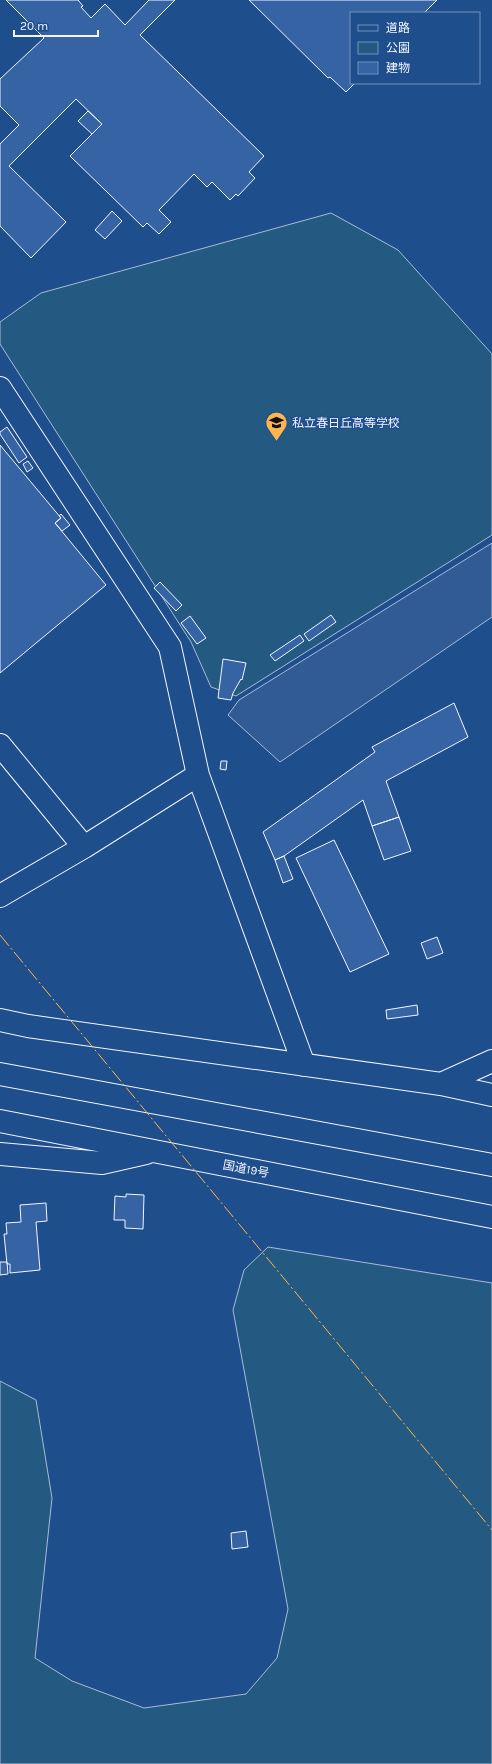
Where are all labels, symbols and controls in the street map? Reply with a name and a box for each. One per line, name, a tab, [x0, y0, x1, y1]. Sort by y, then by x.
scale bar	[14, 12, 98, 38]
legend	[350, 12, 480, 84]
text: 20 m	[20, 19, 48, 33]
text: 道路	[386, 21, 410, 35]
text: 公園	[386, 41, 410, 55]
text: 建物	[386, 61, 410, 75]
school or university icon: 私立春日丘高等学校	[263, 410, 289, 443]
place label: 私立春日丘高等学校	[292, 416, 400, 430]
street label: 国道19号	[222, 1158, 270, 1180]

